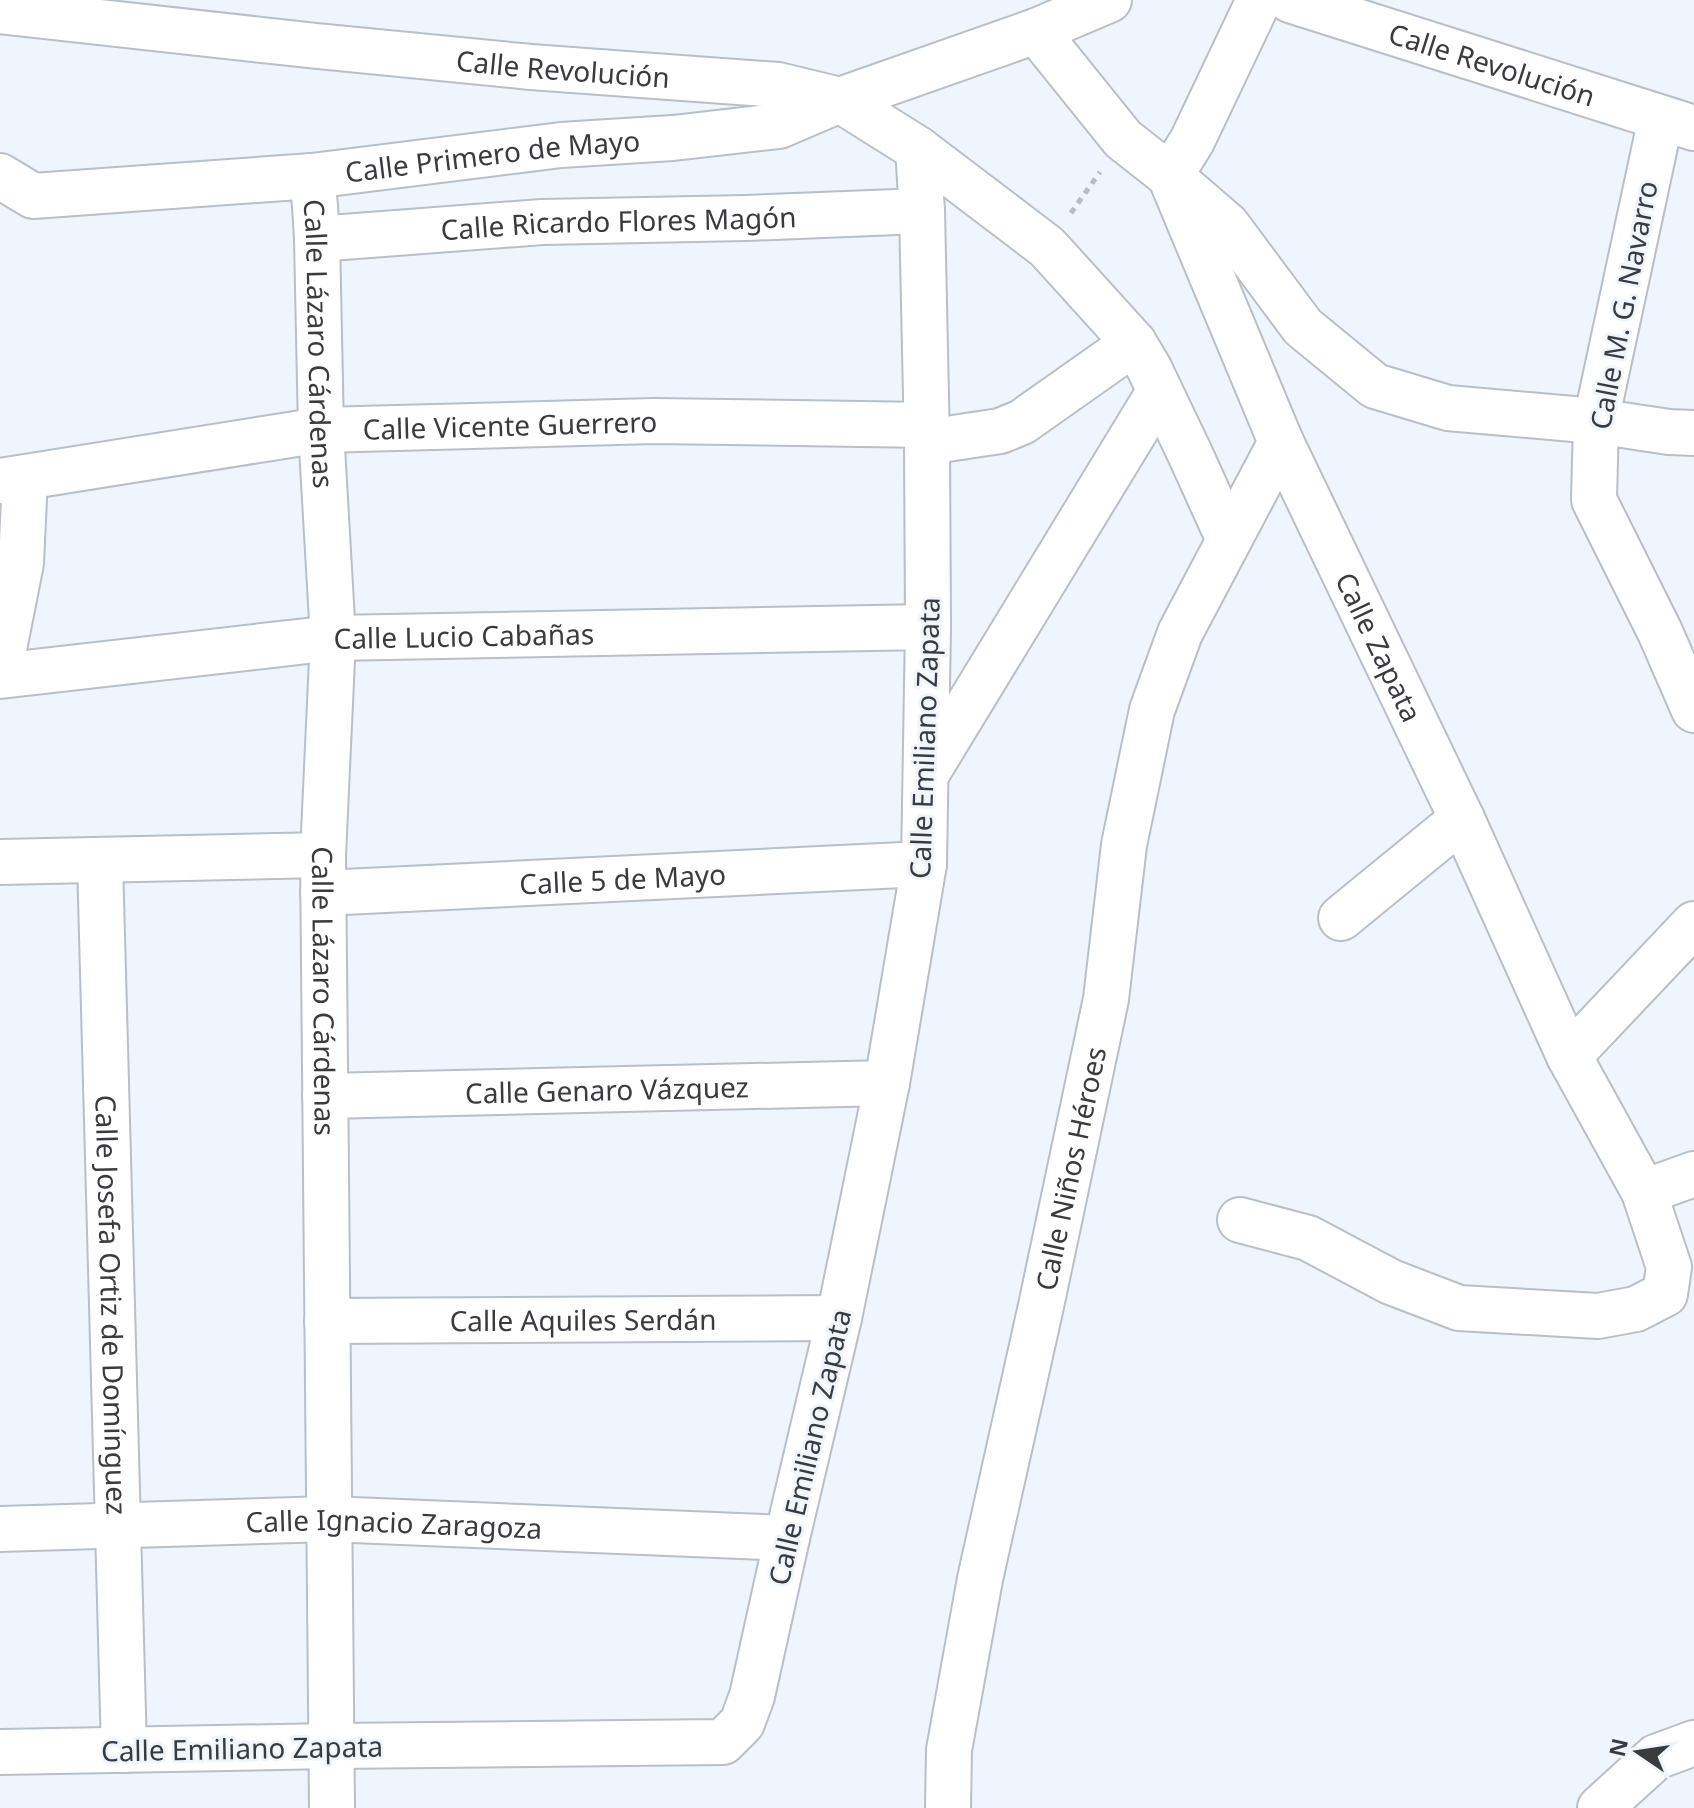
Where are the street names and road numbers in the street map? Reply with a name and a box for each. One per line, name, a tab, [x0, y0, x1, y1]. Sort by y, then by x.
street label: Calle Revolución	[1384, 14, 1600, 115]
street label: Calle Revolución	[454, 41, 671, 96]
street label: Calle Primero de Mayo	[343, 121, 641, 191]
street label: Calle M. G. Navarro	[1580, 177, 1666, 433]
street label: Calle Ricardo Flores Magón	[439, 197, 797, 249]
street label: Calle Lázaro Cárdenas	[296, 198, 343, 489]
street label: Calle Vicente Guerrero	[362, 402, 658, 448]
street label: Calle Zapata	[1327, 566, 1431, 728]
street label: Calle Emiliano Zapata	[900, 596, 948, 880]
street label: Calle Lucio Cabañas	[333, 614, 595, 657]
street label: Calle Lázaro Cárdenas	[304, 846, 345, 1136]
street label: Calle 5 de Mayo	[518, 855, 727, 903]
street label: Calle Niños Héroes	[1026, 1043, 1114, 1294]
street label: Calle Genaro Vázquez	[465, 1067, 749, 1112]
street label: Calle Josefa Ortiz de Domínguez	[87, 1094, 137, 1515]
street label: Calle Aquiles Serdán	[449, 1300, 717, 1339]
street label: Calle Emiliano Zapata	[759, 1305, 859, 1589]
street label: Calle Ignacio Zaragoza	[245, 1500, 543, 1547]
street label: Calle Emiliano Zapata	[101, 1727, 383, 1769]

